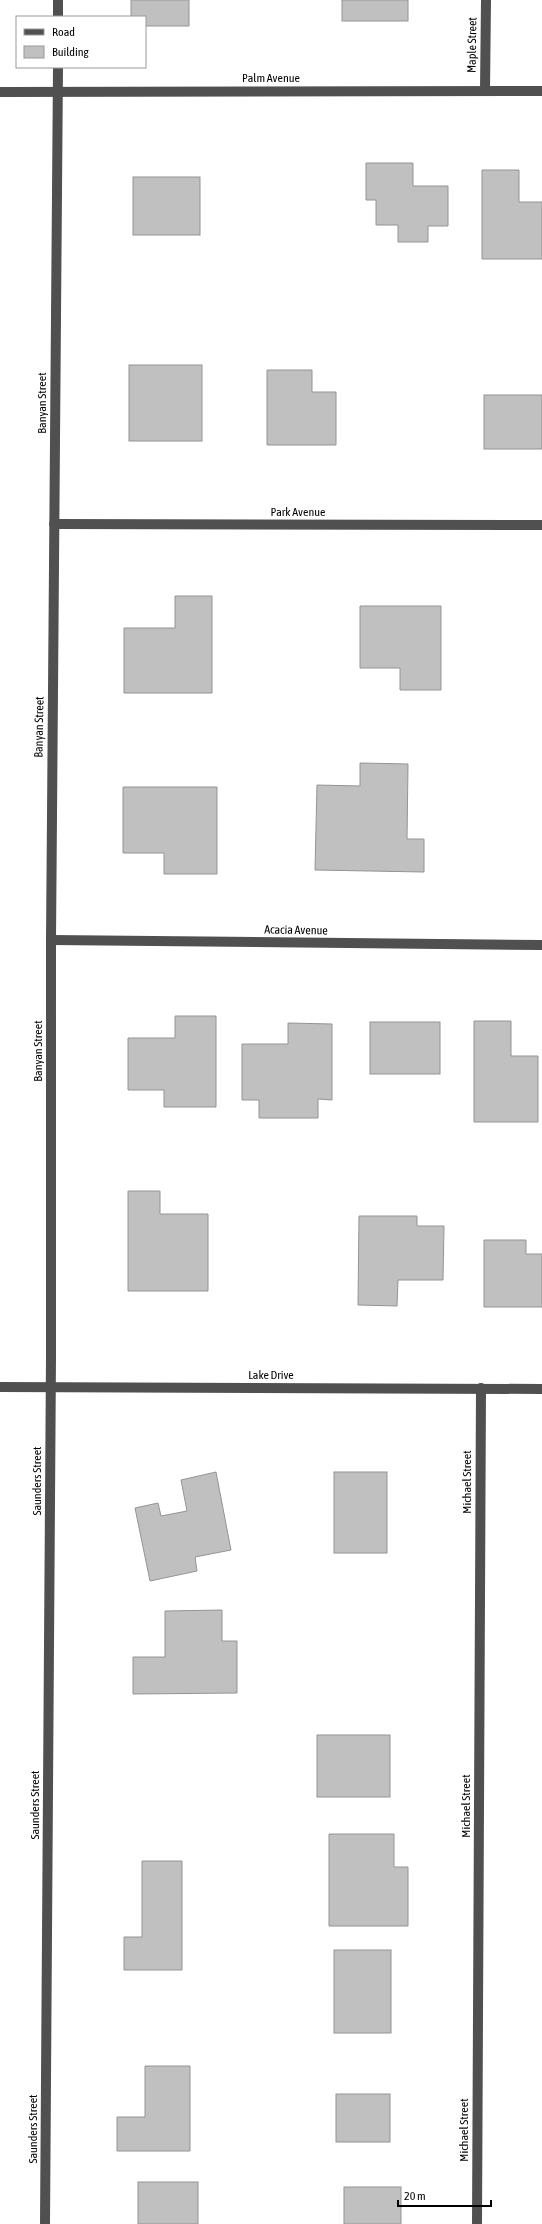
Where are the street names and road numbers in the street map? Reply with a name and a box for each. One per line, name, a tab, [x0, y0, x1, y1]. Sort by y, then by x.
street label: Maple Street	[465, 16, 479, 73]
street label: Palm Avenue	[242, 71, 300, 85]
street label: Banyan Street	[35, 372, 49, 434]
street label: Park Avenue	[271, 505, 325, 519]
street label: Banyan Street	[31, 696, 47, 758]
street label: Acacia Avenue	[264, 922, 328, 938]
street label: Banyan Street	[31, 1020, 45, 1082]
street label: Lake Drive	[248, 1368, 294, 1382]
street label: Saunders Street	[30, 1446, 44, 1516]
street label: Michael Street	[460, 1450, 474, 1514]
street label: Saunders Street	[28, 1770, 42, 1840]
street label: Michael Street	[459, 1774, 473, 1838]
street label: Saunders Street	[26, 2094, 40, 2164]
street label: Michael Street	[457, 2098, 471, 2162]

